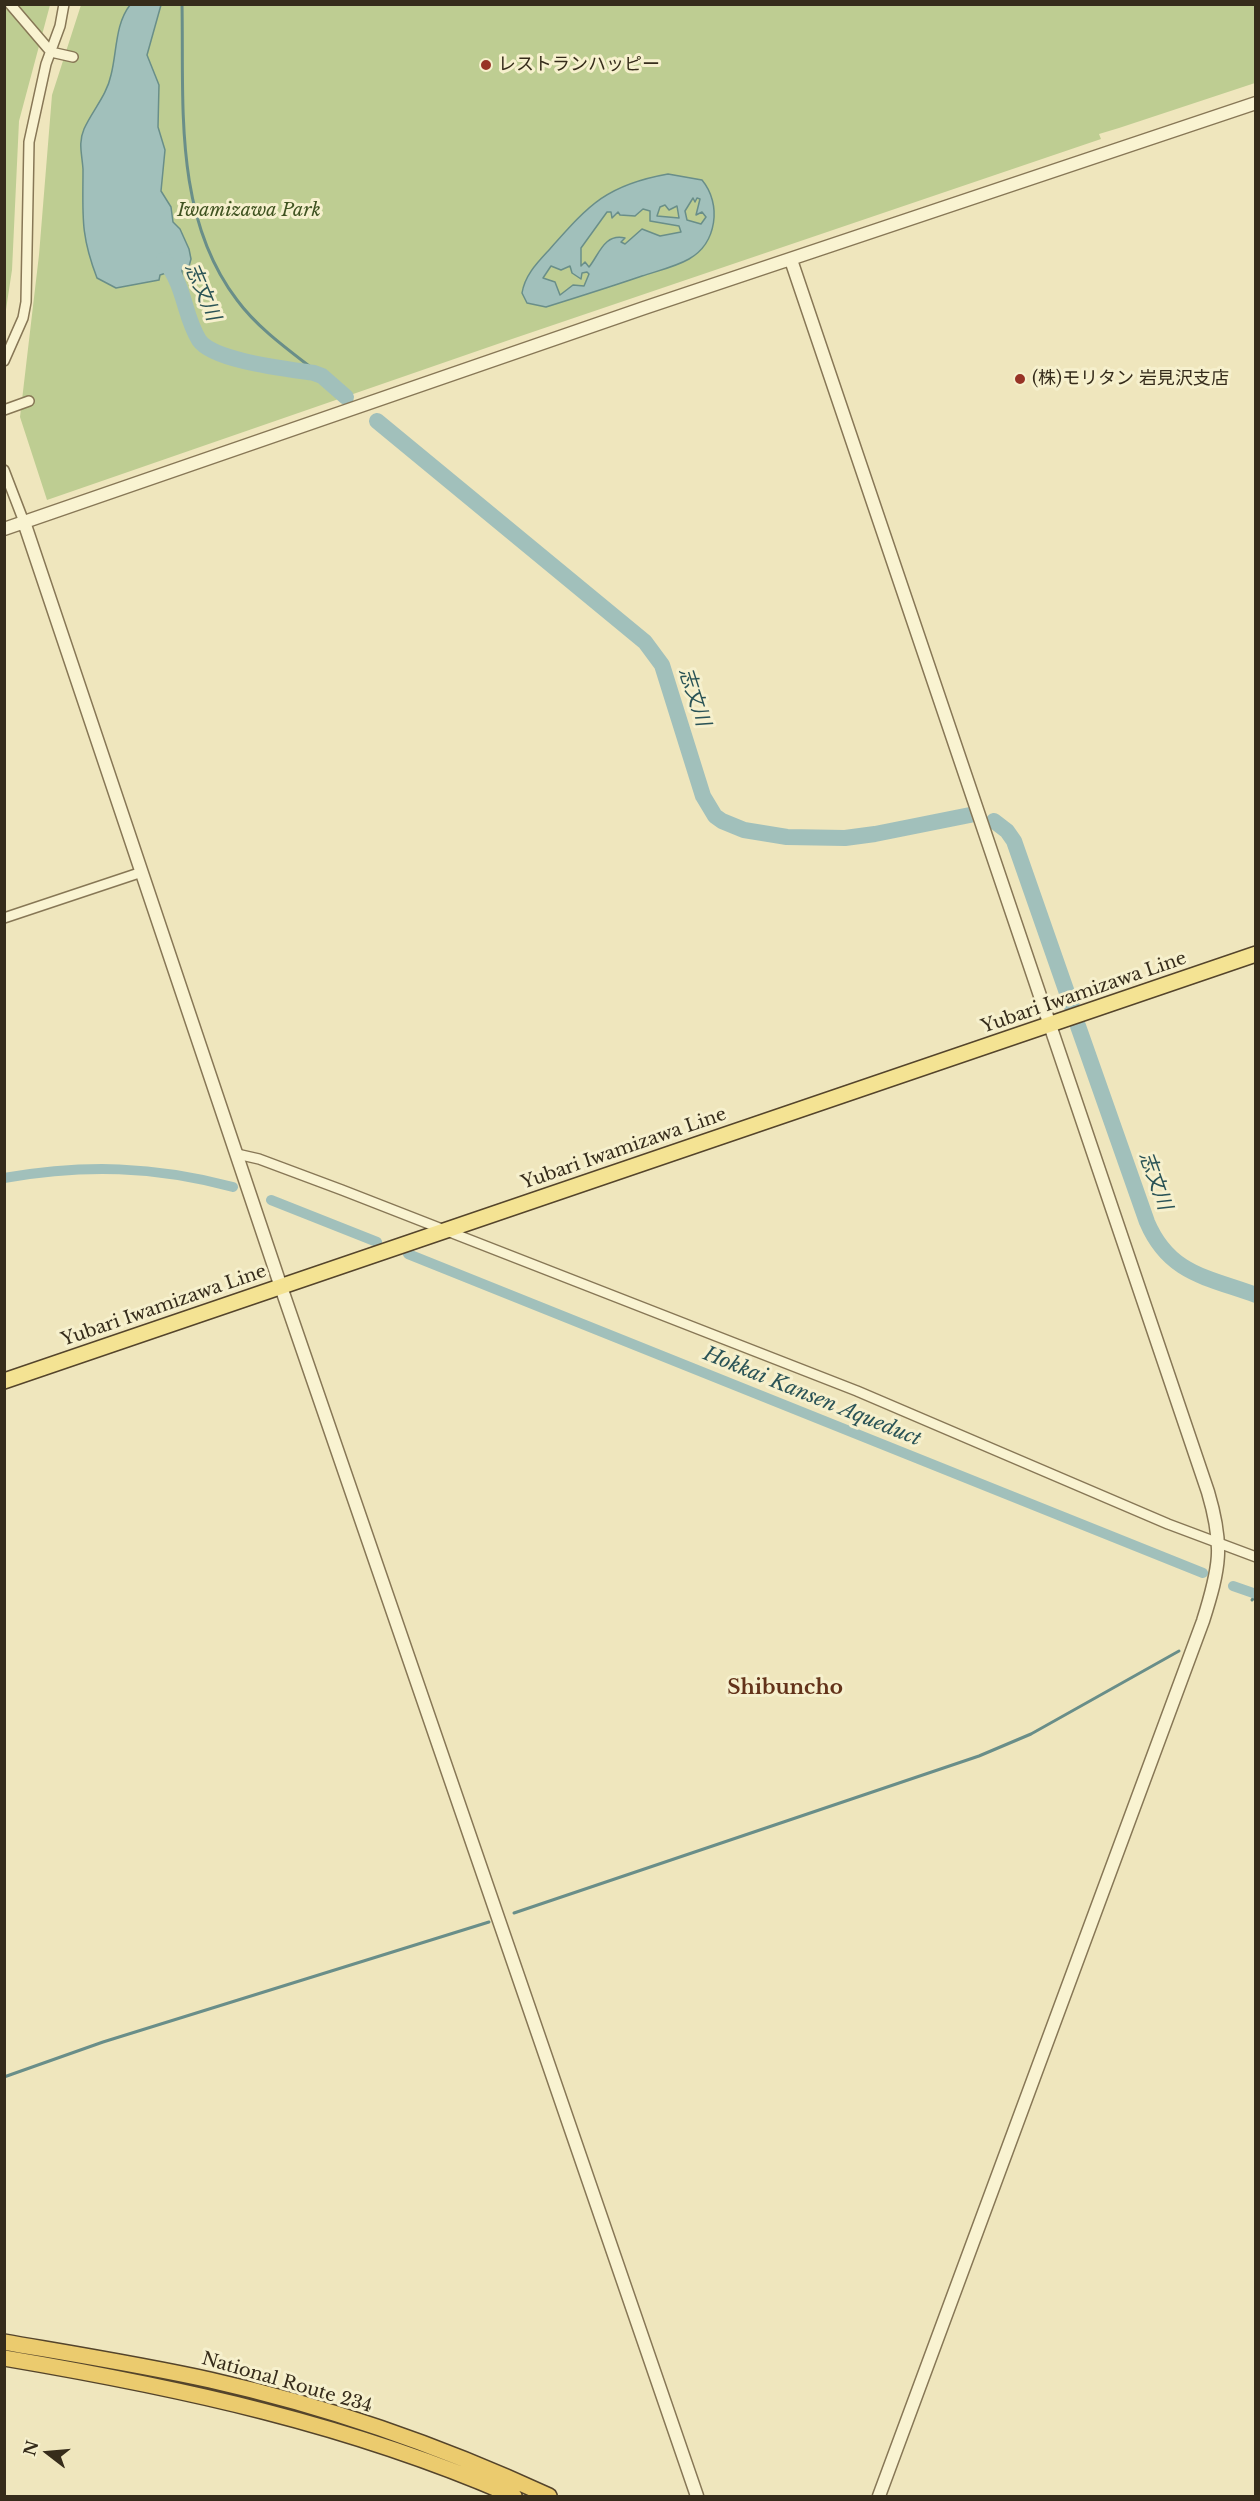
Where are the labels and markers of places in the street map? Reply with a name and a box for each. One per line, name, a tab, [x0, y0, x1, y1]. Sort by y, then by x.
place label: レストランハッピー	[498, 54, 660, 76]
marker: レストランハッピー	[479, 58, 493, 72]
place label: (株)モリタン 岩見沢支店	[1032, 368, 1229, 390]
marker: (株)モリタン 岩見沢支店	[1013, 372, 1027, 386]

